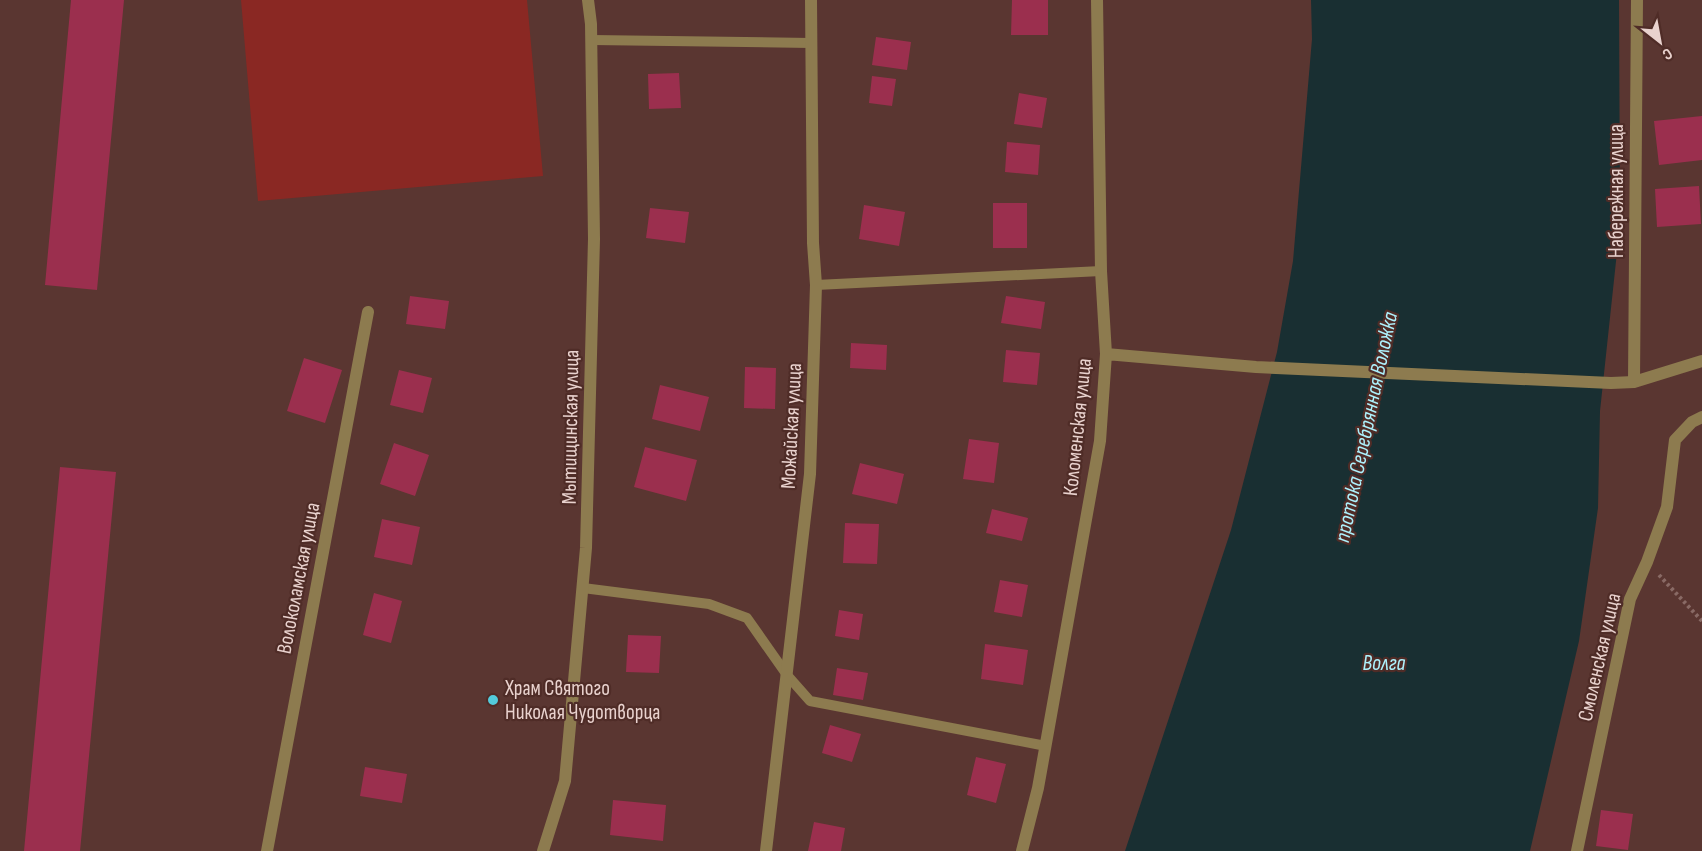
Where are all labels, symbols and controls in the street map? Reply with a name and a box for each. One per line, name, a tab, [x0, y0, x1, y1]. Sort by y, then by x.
north arrow	[1630, 12, 1690, 72]
text: С	[1659, 43, 1675, 64]
street label: Набережная улица	[1604, 124, 1629, 258]
water label: протока Серебрянная Воложка	[1329, 310, 1404, 545]
street label: Мытищинская улица	[557, 349, 584, 505]
street label: Коломенская улица	[1058, 357, 1097, 497]
street label: Можайская улица	[776, 362, 807, 490]
street label: Волоколамская улица	[272, 500, 325, 656]
street label: Смоленская улица	[1573, 591, 1626, 724]
water label: Волга	[1363, 650, 1406, 677]
place label: Храм Святого Николая Чудотворца	[504, 676, 660, 725]
marker: Храм Святого Николая Чудотворца	[486, 693, 500, 707]

